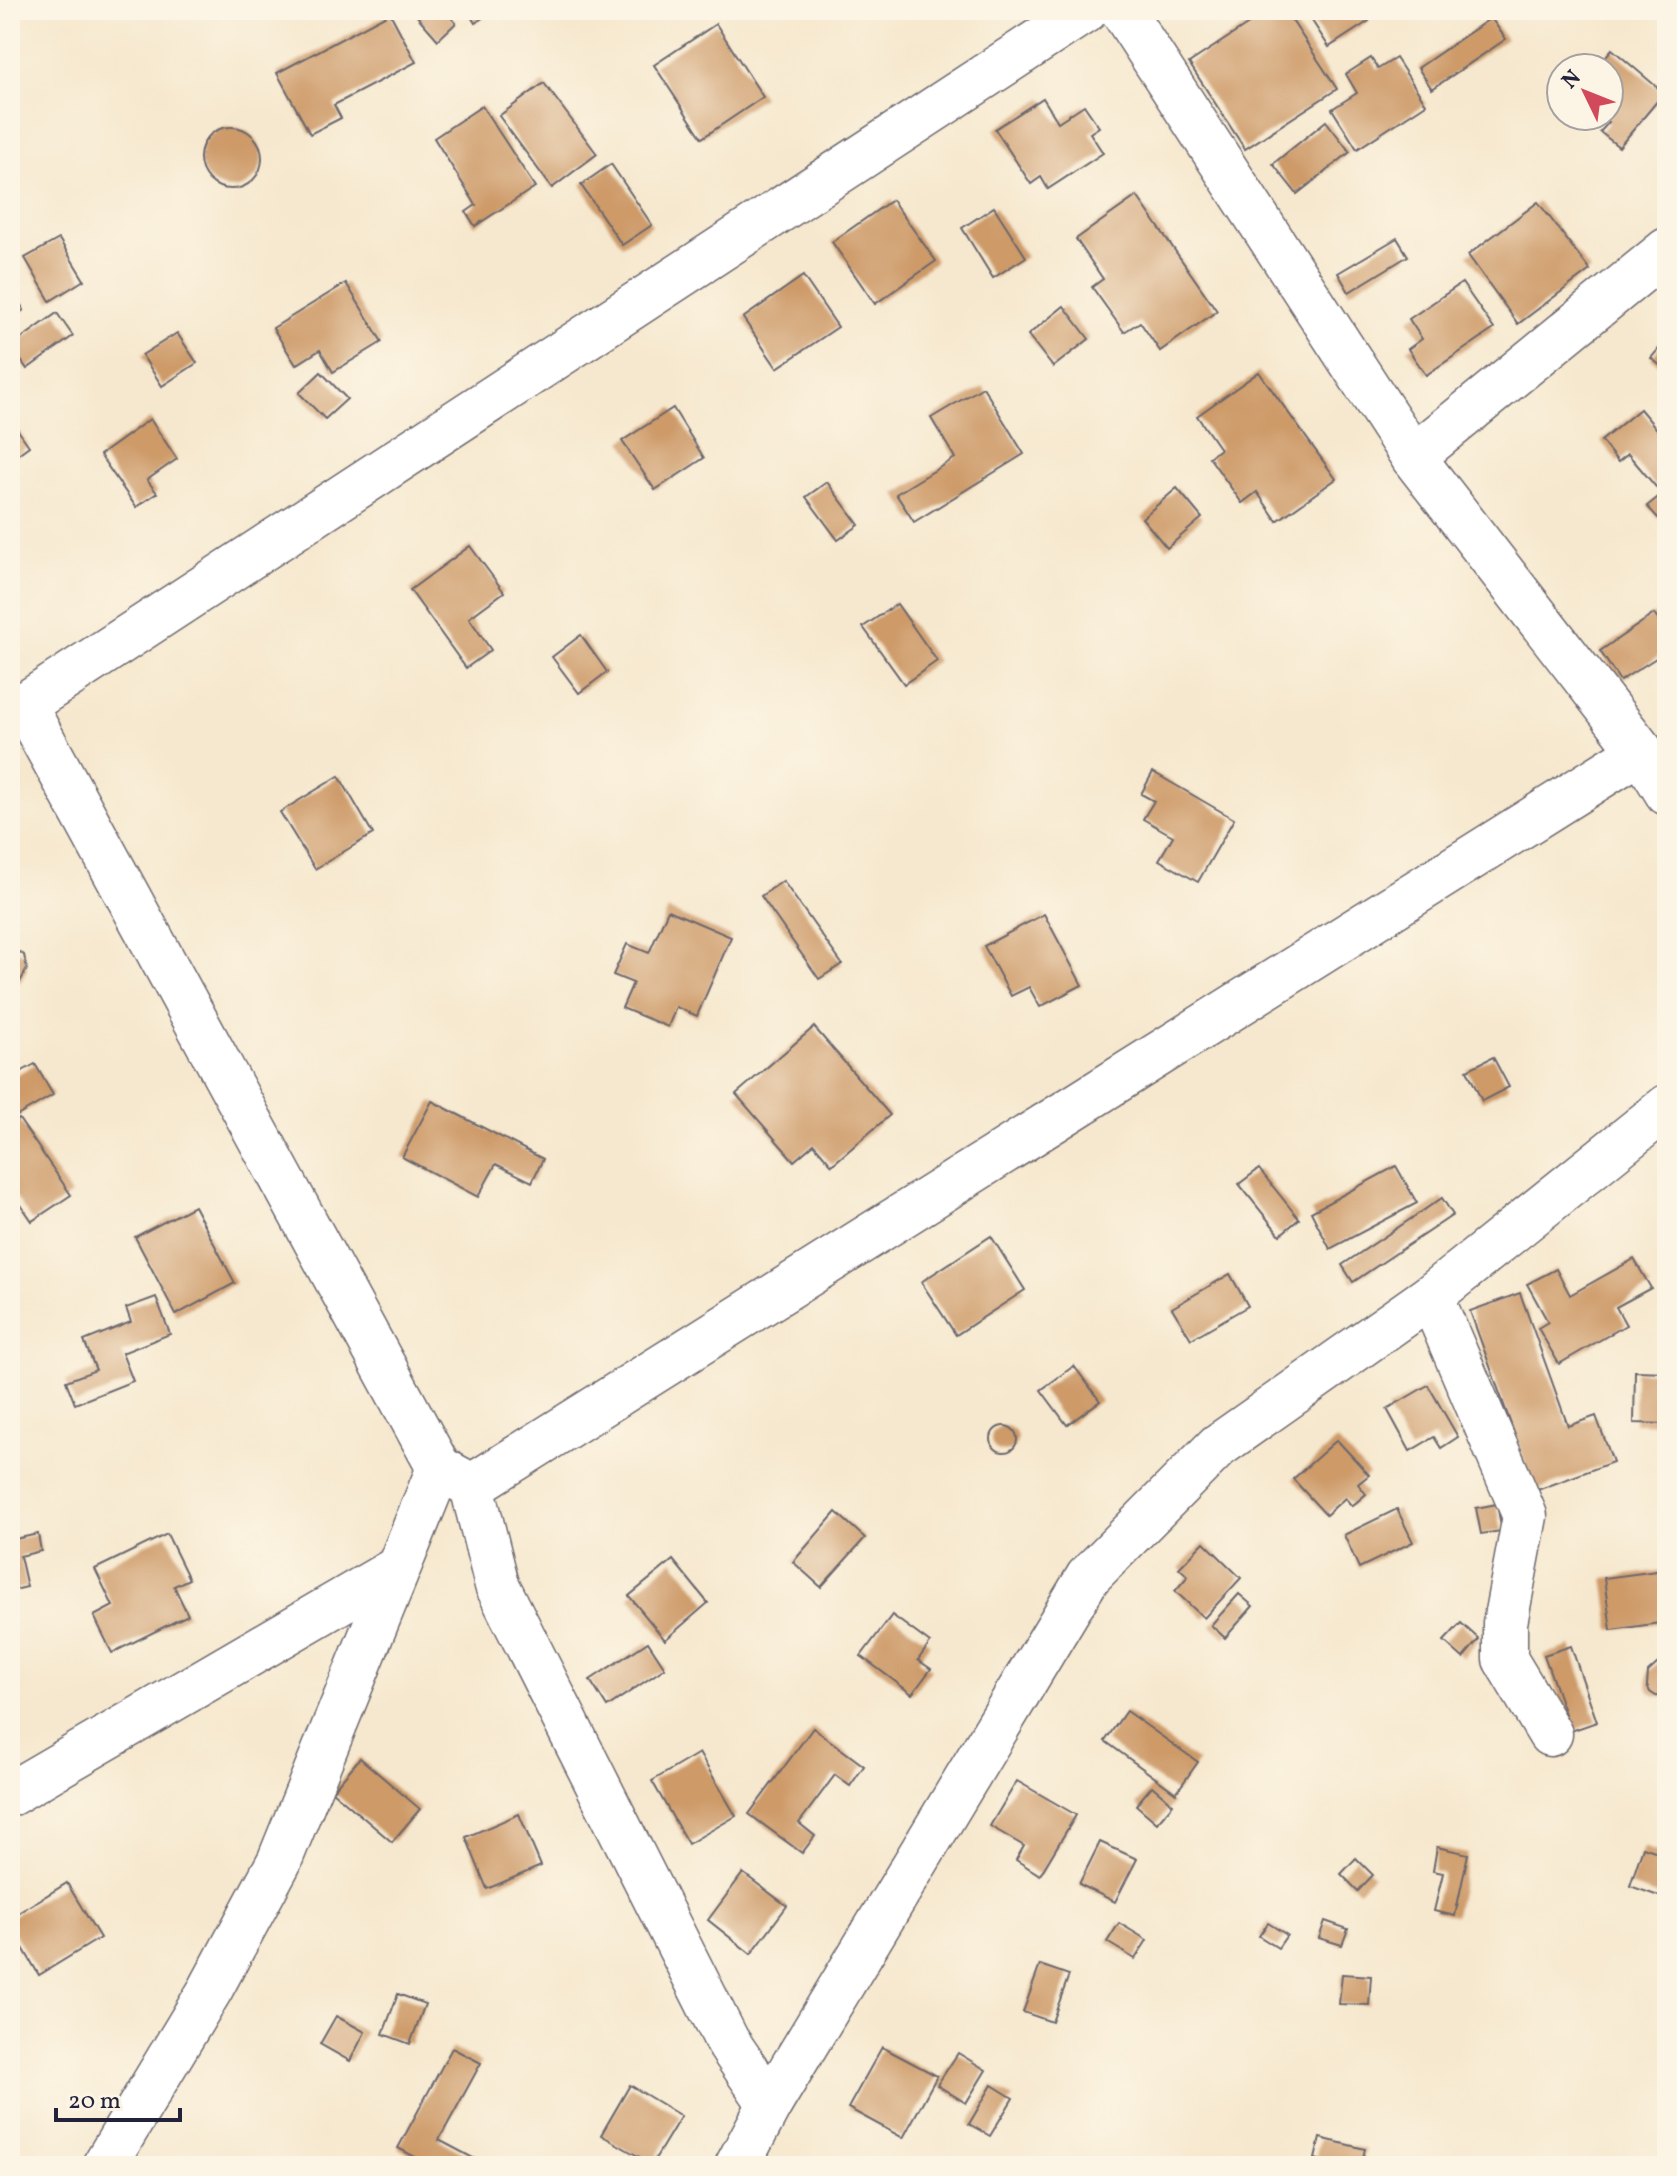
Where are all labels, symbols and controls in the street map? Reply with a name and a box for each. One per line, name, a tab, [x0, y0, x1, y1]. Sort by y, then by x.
north arrow	[1545, 52, 1625, 132]
text: N	[1555, 64, 1589, 96]
scale bar	[56, 2072, 180, 2122]
text: 20 m	[68, 2085, 121, 2119]

